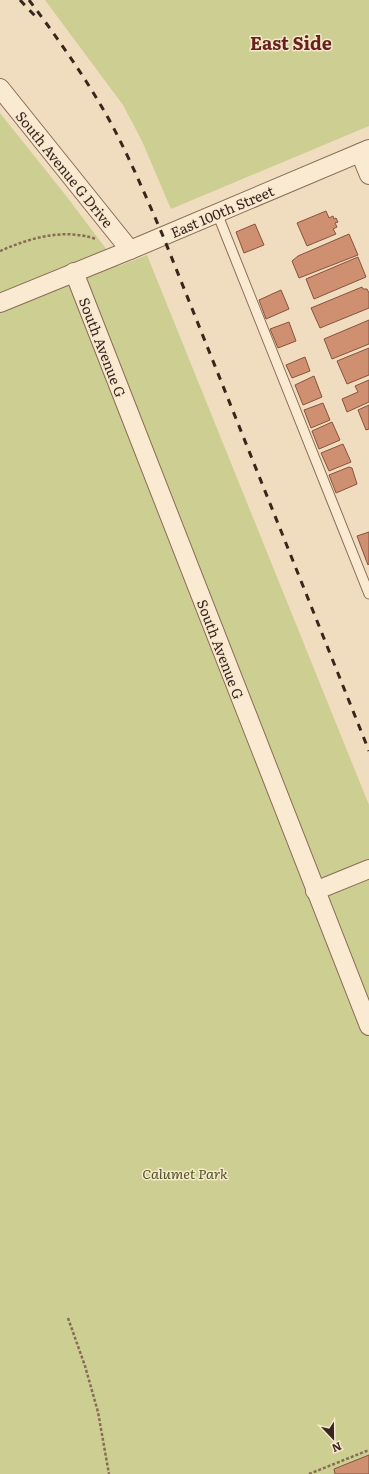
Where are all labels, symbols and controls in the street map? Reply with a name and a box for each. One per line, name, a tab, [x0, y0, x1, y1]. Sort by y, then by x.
district label: East Side	[250, 29, 332, 56]
street label: South Avenue G Drive	[12, 106, 118, 232]
street label: East 100th Street	[167, 180, 277, 242]
street label: South Avenue G	[75, 294, 131, 400]
street label: South Avenue G	[193, 596, 249, 702]
park label: Calumet Park	[142, 1163, 228, 1183]
north arrow	[313, 1418, 353, 1458]
text: N	[330, 1439, 344, 1457]

